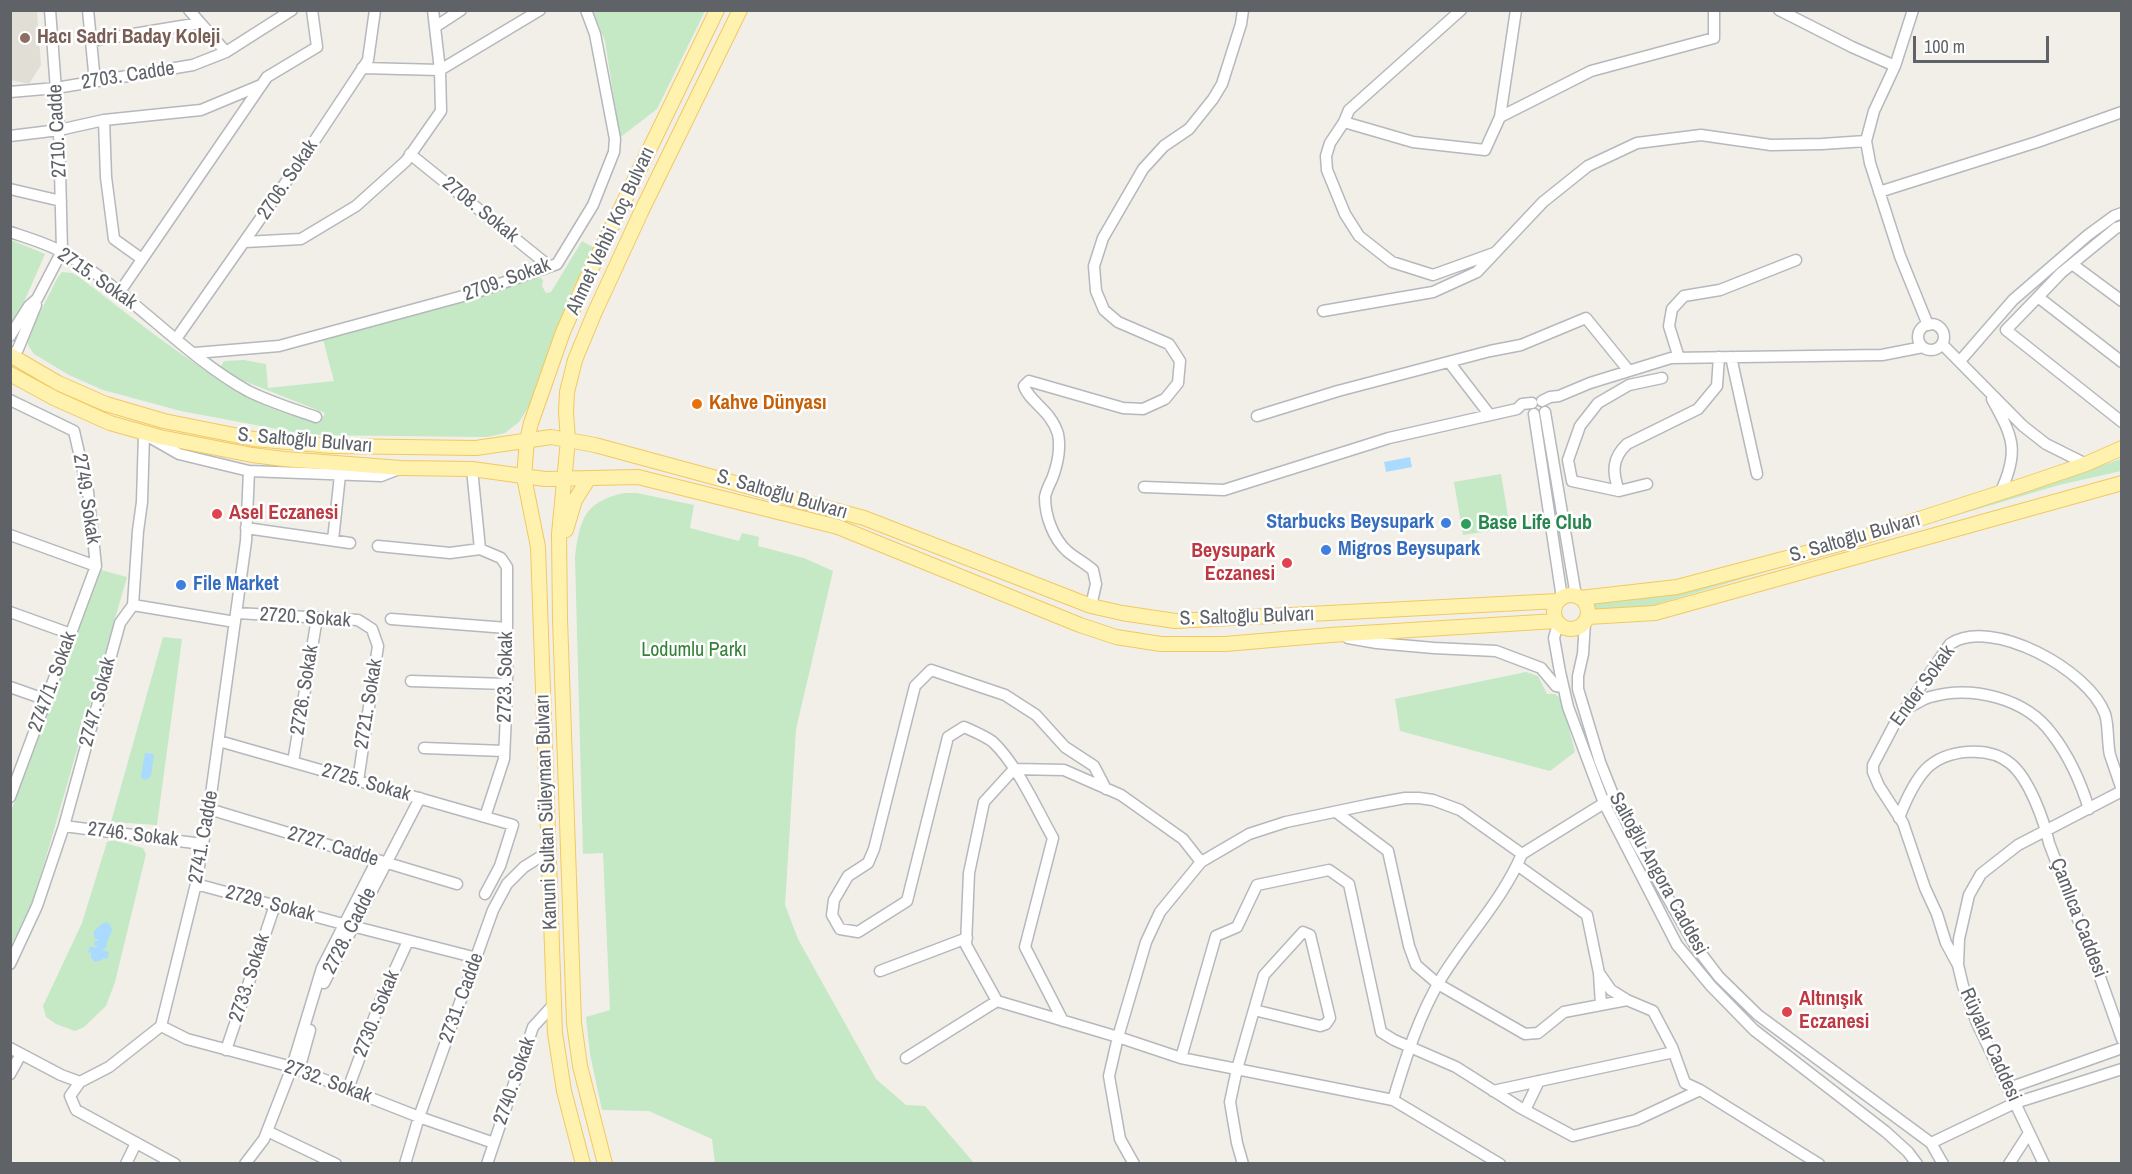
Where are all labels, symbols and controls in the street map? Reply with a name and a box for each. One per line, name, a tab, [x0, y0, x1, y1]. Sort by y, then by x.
scale bar	[1916, 24, 2052, 62]
place label: Hacı Sadri Baday Koleji	[37, 26, 220, 50]
marker: Hacı Sadri Baday Koleji	[18, 31, 32, 45]
text: 100 m	[1924, 34, 1965, 59]
street label: 2703. Cadde	[80, 57, 176, 95]
street label: 2710. Cadde	[44, 83, 72, 179]
street label: 2706. Sokak	[253, 135, 323, 225]
street label: Ahmet Vehbi Koç Bulvarı	[562, 143, 660, 319]
street label: 2708. Sokak	[437, 172, 523, 248]
street label: 2715. Sokak	[53, 243, 141, 315]
street label: 2709. Sokak	[460, 253, 554, 307]
place label: Kahve Dünyası	[709, 392, 827, 416]
marker: Kahve Dünyası	[690, 397, 704, 411]
street label: S. Saltoğlu Bulvarı	[237, 423, 373, 459]
street label: 2749. Sokak	[67, 452, 105, 546]
street label: S. Saltoğlu Bulvarı	[714, 465, 850, 525]
place label: Asel Eczanesi	[229, 502, 338, 526]
marker: Asel Eczanesi	[210, 507, 224, 521]
street label: S. Saltoğlu Bulvarı	[1787, 508, 1923, 568]
place label: Starbucks Beysupark	[1266, 511, 1434, 535]
place label: Base Life Club	[1478, 512, 1592, 536]
marker: Starbucks Beysupark	[1439, 516, 1453, 530]
marker: Base Life Club	[1459, 517, 1473, 531]
place label: Migros Beysupark	[1338, 538, 1480, 562]
place label: Beysupark Eczanesi	[1191, 540, 1275, 587]
marker: Migros Beysupark	[1319, 543, 1333, 557]
marker: Beysupark Eczanesi	[1280, 556, 1294, 570]
place label: File Market	[193, 573, 279, 597]
marker: File Market	[174, 578, 188, 592]
street label: 2720. Sokak	[259, 603, 351, 633]
street label: S. Saltoğlu Bulvarı	[1179, 603, 1315, 631]
street label: 2747/1. Sokak	[24, 629, 82, 735]
street label: 2723. Sokak	[493, 631, 519, 723]
park label: Lodumlu Parkı	[641, 639, 747, 663]
street label: Ender Sokak	[1886, 641, 1960, 731]
street label: 2726. Sokak	[286, 643, 324, 737]
street label: 2747. Sokak	[75, 655, 121, 749]
street label: 2721. Sokak	[350, 657, 388, 751]
street label: Kanuni Sultan Süleyman Bulvarı	[531, 694, 563, 930]
street label: 2725. Sokak	[319, 759, 413, 807]
street label: Saltoğlu Angora Caddesi	[1603, 788, 1713, 960]
street label: 2741. Cadde	[184, 789, 224, 885]
street label: 2746. Sokak	[86, 818, 180, 852]
street label: 2727. Cadde	[285, 822, 381, 872]
street label: Çamlıca Caddesi	[2044, 855, 2112, 981]
street label: 2729. Sokak	[223, 881, 317, 927]
street label: 2728. Cadde	[318, 884, 382, 978]
street label: 2733. Sokak	[224, 931, 276, 1025]
street label: 2731. Cadde	[435, 950, 489, 1046]
street label: 2730. Sokak	[349, 967, 405, 1061]
street label: Rüyalar Caddesi	[1954, 984, 2026, 1106]
place label: Altınışık Eczanesi	[1799, 988, 1869, 1035]
marker: Altınışık Eczanesi	[1780, 1005, 1794, 1019]
street label: 2740. Sokak	[489, 1034, 541, 1128]
street label: 2732. Sokak	[281, 1055, 375, 1109]

